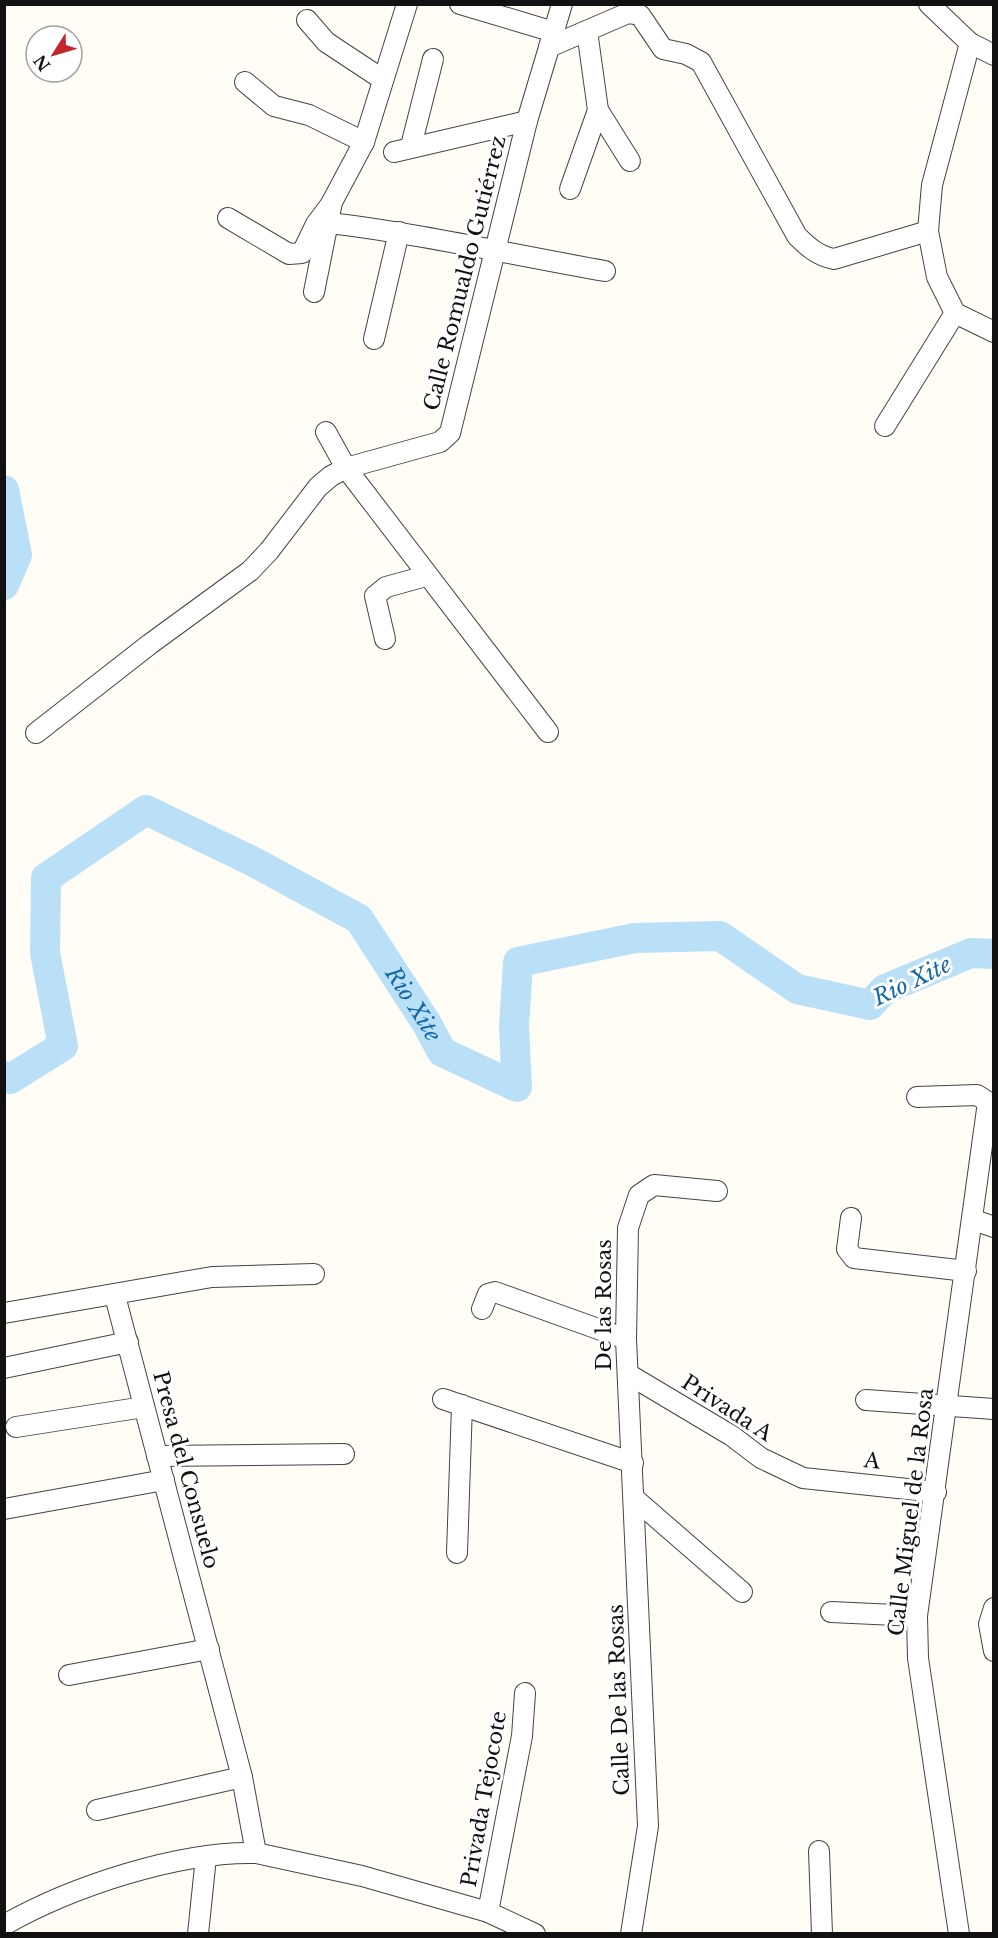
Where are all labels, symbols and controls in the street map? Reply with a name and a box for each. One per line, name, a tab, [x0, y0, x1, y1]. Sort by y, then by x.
north arrow	[24, 24, 84, 84]
text: N	[30, 51, 55, 75]
street label: Calle Romualdo Gutiérrez	[418, 133, 512, 413]
water label: Rio Xite	[868, 951, 955, 1012]
water label: Rio Xite	[379, 960, 447, 1046]
street label: De las Rosas	[591, 1239, 617, 1371]
street label: Presa del Consuelo	[147, 1368, 225, 1572]
street label: Privada A	[677, 1369, 778, 1447]
street label: Calle Miguel de la Rosa	[883, 1386, 939, 1637]
street label: A	[862, 1447, 882, 1475]
street label: Calle De las Rosas	[603, 1604, 635, 1796]
street label: Privada Tejocote	[456, 1709, 512, 1889]

